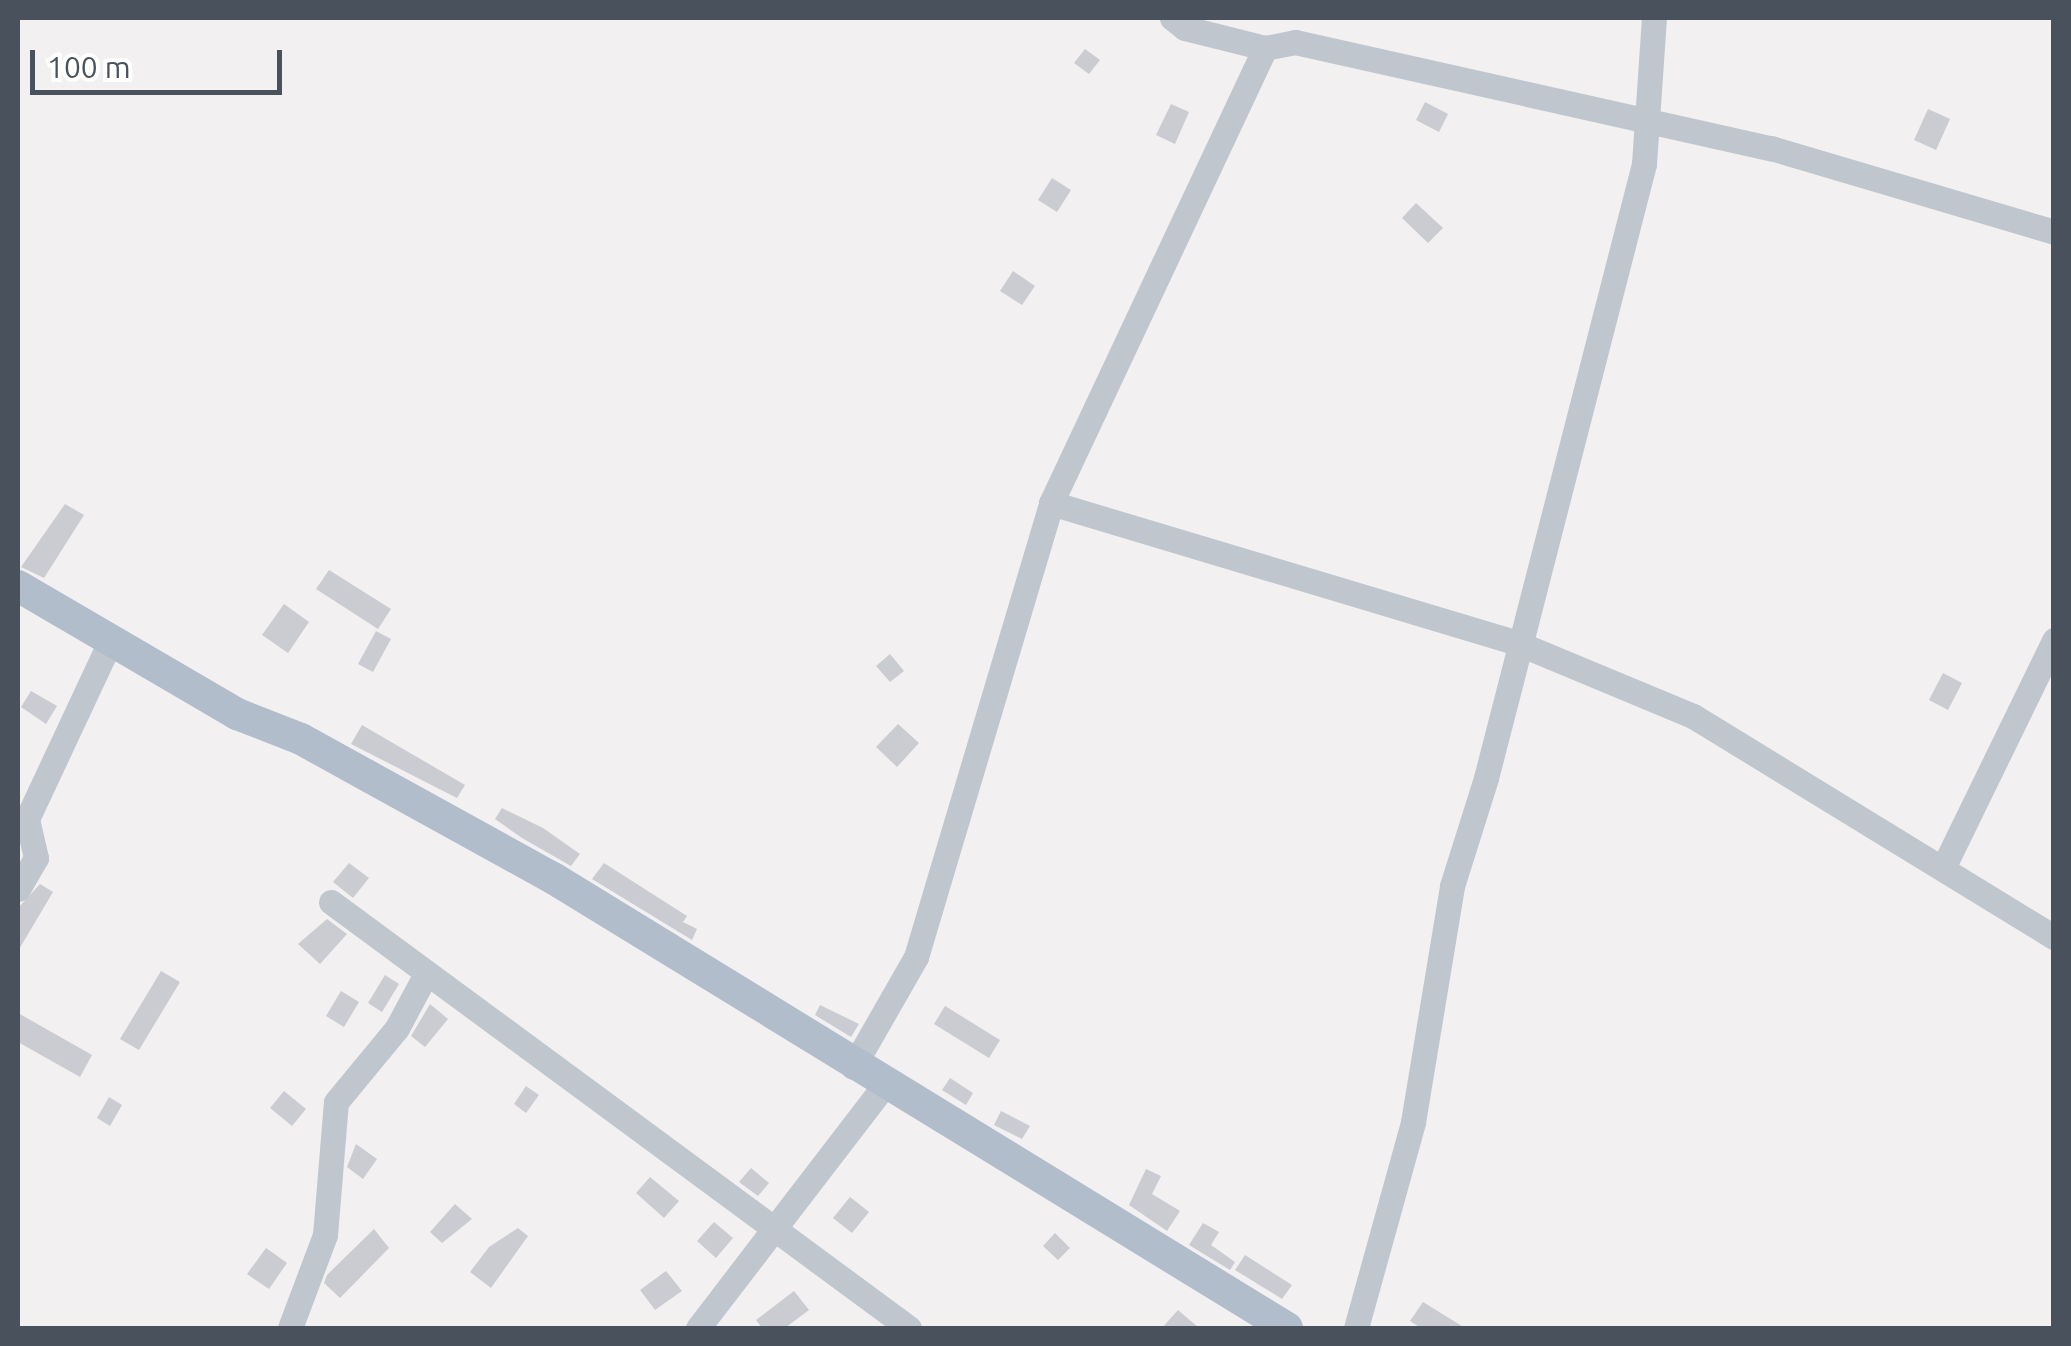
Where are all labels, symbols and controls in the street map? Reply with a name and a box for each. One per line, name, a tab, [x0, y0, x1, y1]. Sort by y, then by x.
scale bar	[35, 30, 288, 92]
text: 100 m	[47, 50, 131, 84]

